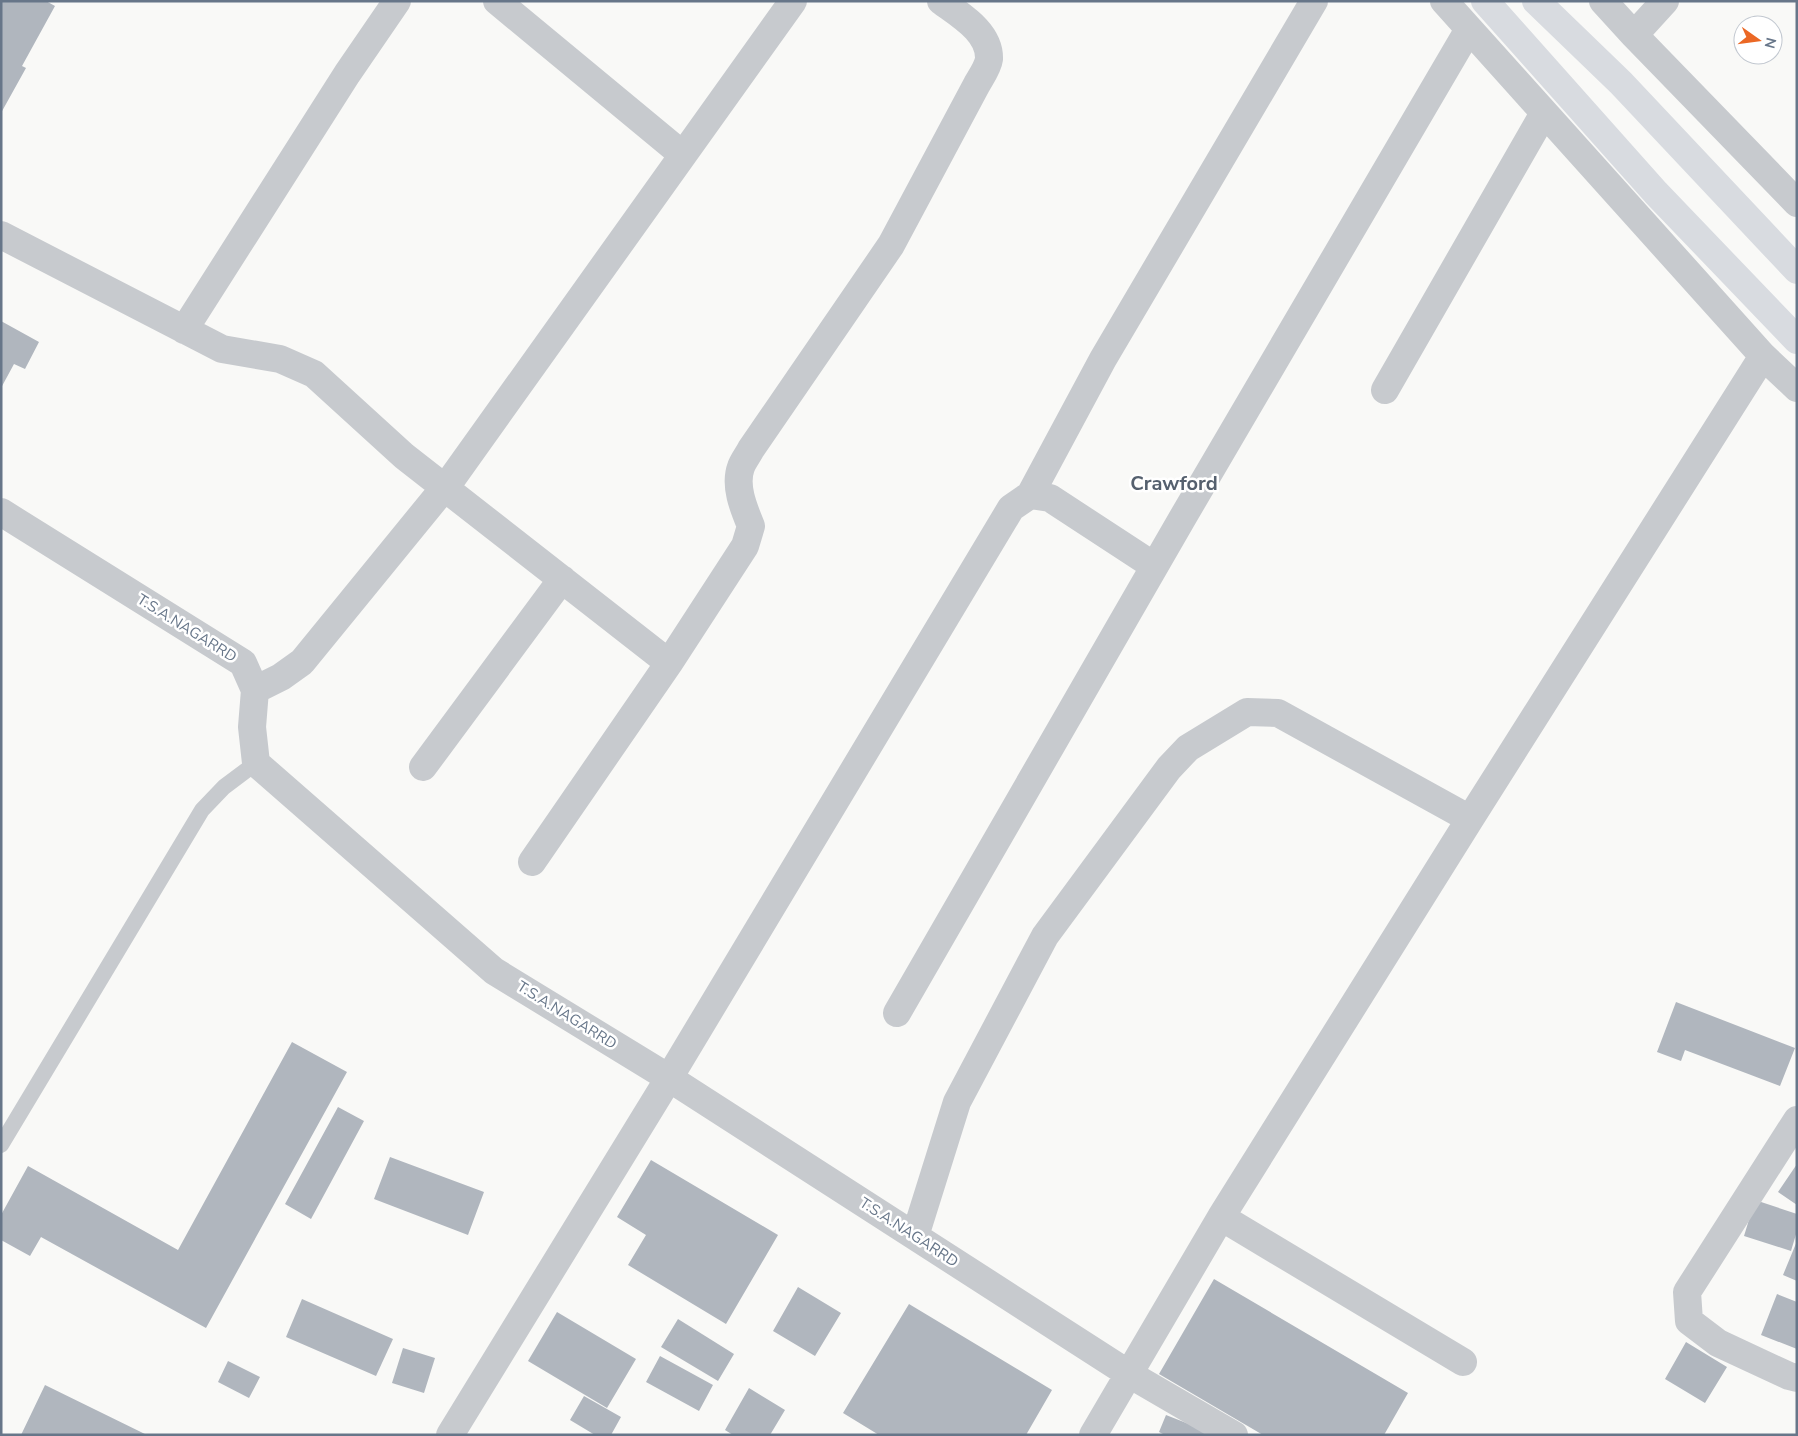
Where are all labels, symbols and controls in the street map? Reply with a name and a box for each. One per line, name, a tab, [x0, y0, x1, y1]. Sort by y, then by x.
north arrow	[1733, 15, 1783, 65]
text: N	[1760, 36, 1781, 50]
district label: Crawford	[1130, 470, 1218, 497]
street label: T.S.A.NAGARRD	[133, 589, 241, 667]
street label: T.S.A.NAGARRD	[513, 976, 621, 1054]
street label: T.S.A.NAGARRD	[856, 1193, 962, 1271]

